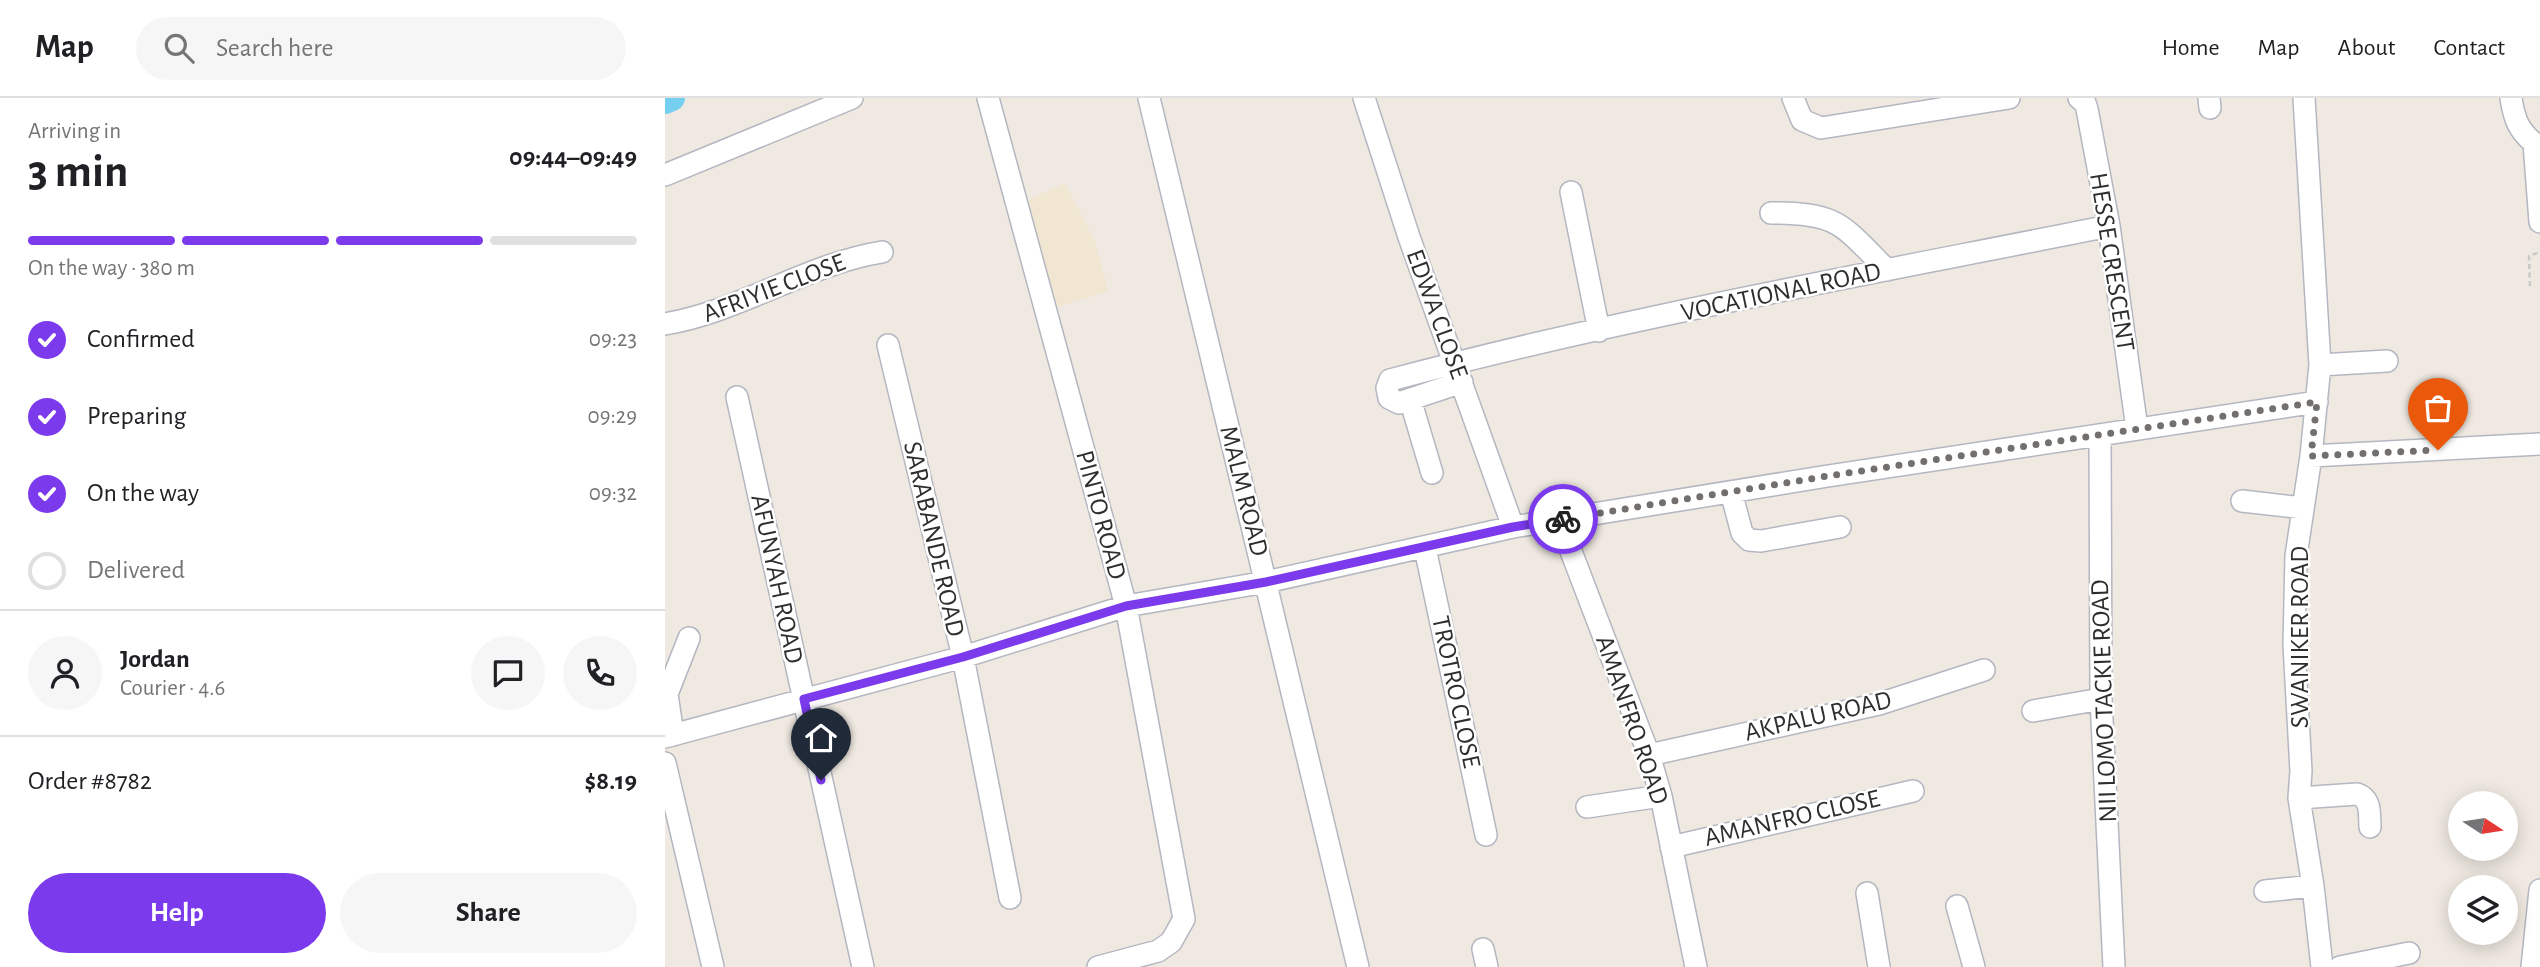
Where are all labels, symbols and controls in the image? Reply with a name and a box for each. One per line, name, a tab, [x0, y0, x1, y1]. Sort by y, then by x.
search box	[136, 17, 626, 80]
icon: search	[160, 29, 198, 67]
text: Map	[35, 31, 94, 64]
text: Search here	[216, 35, 334, 61]
text: Home	[2162, 36, 2220, 60]
text: Map	[2258, 36, 2300, 60]
text: About	[2338, 36, 2395, 60]
text: Contact	[2433, 36, 2505, 60]
text: Arriving in	[28, 120, 121, 143]
text: 09:44–09:49	[509, 144, 637, 170]
text: 3 min	[28, 149, 128, 195]
street label: HESSE CRESCENT	[2085, 171, 2139, 353]
street label: EDWA CLOSE	[1402, 246, 1472, 382]
street label: AFRIYIE CLOSE	[699, 249, 849, 327]
text: On the way · 380 m	[28, 257, 195, 280]
street label: VOCATIONAL ROAD	[1679, 258, 1883, 326]
icon: check	[28, 321, 66, 359]
text: Confirmed	[87, 326, 195, 352]
text: 09:23	[589, 328, 637, 351]
pin	[2408, 378, 2468, 450]
icon: bag	[2419, 389, 2457, 427]
icon: check	[28, 398, 66, 436]
text: Preparing	[87, 403, 186, 429]
text: 09:29	[588, 405, 637, 428]
street label: MALM ROAD	[1215, 423, 1273, 559]
street label: SARABANDE ROAD	[899, 439, 969, 639]
street label: PINTO ROAD	[1071, 448, 1131, 582]
icon: check	[28, 475, 66, 513]
text: On the way	[87, 480, 199, 506]
text: 09:32	[589, 482, 637, 505]
courier	[1528, 484, 1598, 554]
street label: AFUNYAH ROAD	[746, 492, 808, 666]
icon: bike	[1544, 500, 1582, 538]
street label: SWANIKER ROAD	[2287, 546, 2313, 728]
text: Delivered	[87, 557, 185, 583]
street label: NII LOMO TACKIE ROAD	[2087, 579, 2121, 823]
street label: TROTRO CLOSE	[1427, 614, 1485, 770]
street label: AMANFRO ROAD	[1591, 632, 1673, 808]
button: person	[28, 636, 102, 710]
button: chat	[471, 636, 545, 710]
button: phone	[563, 636, 637, 710]
text: Jordan	[120, 646, 190, 672]
text: Courier · 4.6	[120, 677, 225, 700]
street label: AKPALU ROAD	[1742, 686, 1894, 746]
pin	[791, 708, 851, 780]
icon: home	[802, 719, 840, 757]
text: Order #8782	[28, 768, 152, 794]
text: $8.19	[585, 768, 637, 794]
street label: AMANFRO CLOSE	[1702, 785, 1882, 851]
north arrow	[2448, 791, 2518, 861]
map controls	[2448, 791, 2518, 945]
button: Help	[28, 873, 326, 953]
button: Share	[340, 873, 637, 953]
button: layers	[2448, 875, 2518, 945]

